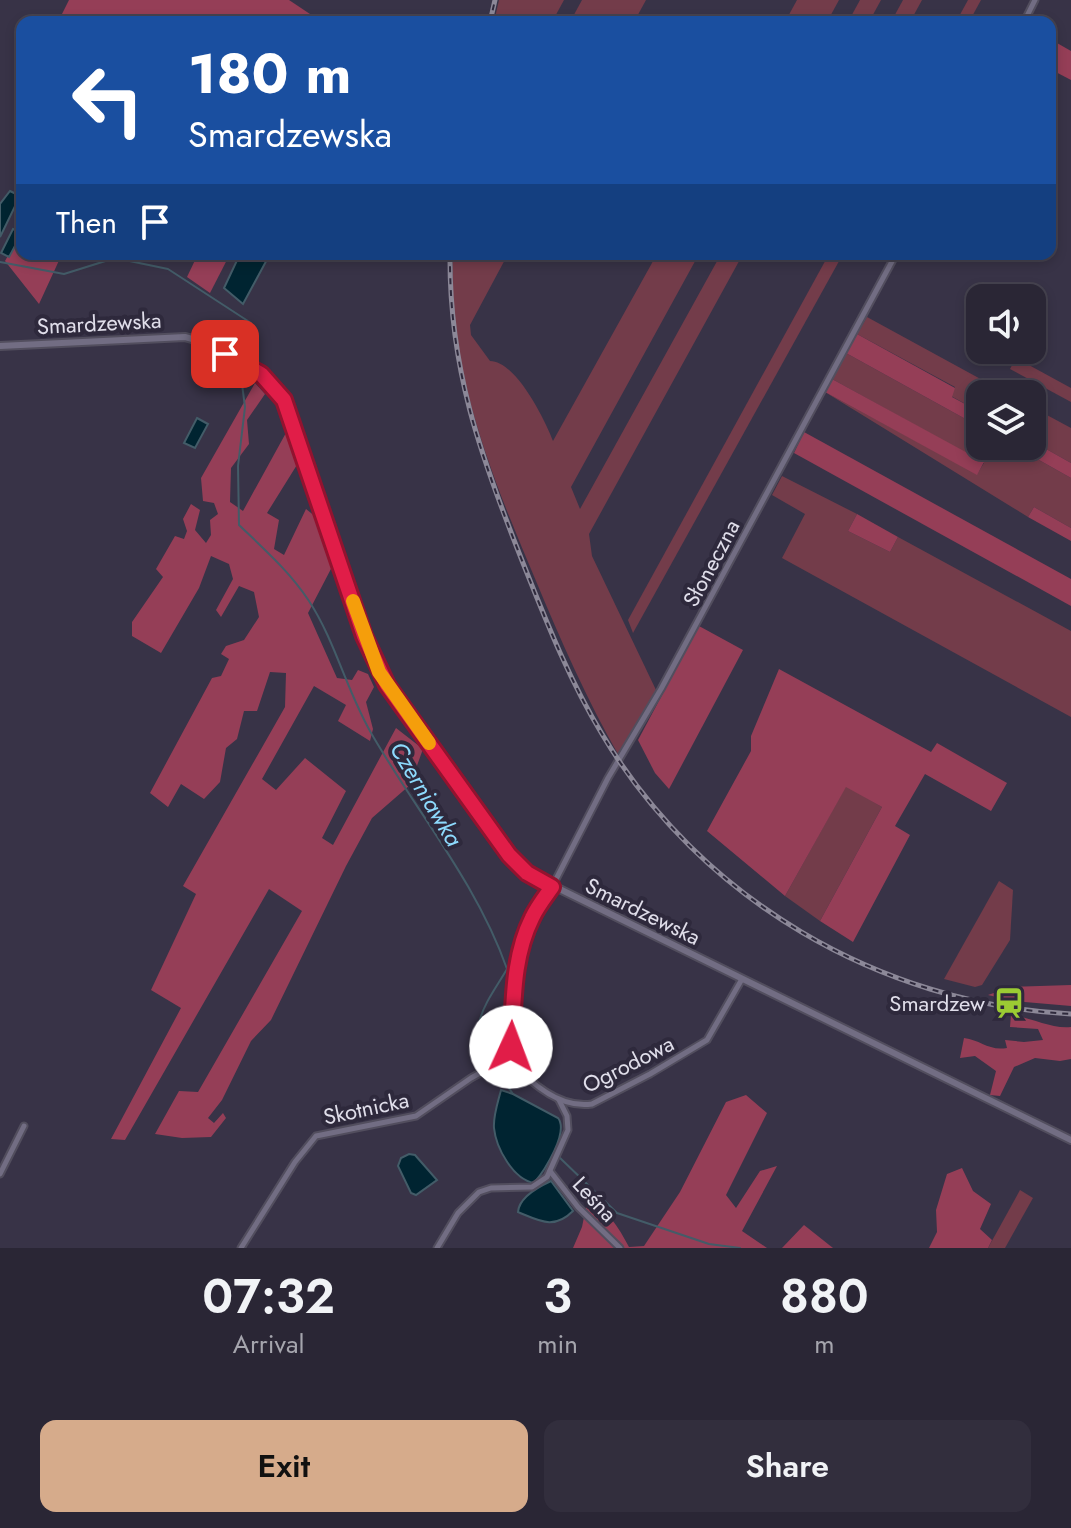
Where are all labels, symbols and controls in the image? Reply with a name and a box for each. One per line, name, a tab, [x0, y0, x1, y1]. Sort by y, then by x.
text: 180 m	[188, 33, 351, 114]
icon: left	[56, 48, 160, 152]
text: Smardzewska	[188, 108, 392, 160]
icon: arrive	[133, 200, 177, 244]
text: Then	[56, 201, 117, 244]
map controls	[966, 284, 1046, 460]
button: sound	[966, 284, 1046, 364]
street label: Smardzewska	[36, 304, 162, 342]
pin	[191, 320, 259, 388]
icon: arrive	[203, 332, 247, 376]
button: layers	[966, 380, 1046, 460]
street label: Słoneczna	[675, 514, 747, 612]
water label: Czerniawka	[381, 735, 472, 853]
street label: Smardzewska	[580, 869, 706, 953]
station icon: Smardzew	[992, 986, 1026, 1020]
place label: Smardzew	[889, 987, 985, 1019]
position arrow	[469, 1005, 553, 1089]
street label: Ogrodowa	[577, 1027, 679, 1101]
street label: Skotnicka	[320, 1083, 412, 1133]
street label: Leśna	[565, 1169, 625, 1229]
text: 07:32	[202, 1262, 335, 1331]
text: 3	[543, 1262, 572, 1331]
text: 880	[780, 1262, 869, 1331]
text: Arrival	[233, 1325, 304, 1363]
text: min	[537, 1325, 578, 1363]
text: m	[814, 1325, 835, 1363]
button: Exit	[40, 1420, 528, 1512]
button: Share	[544, 1420, 1031, 1512]

